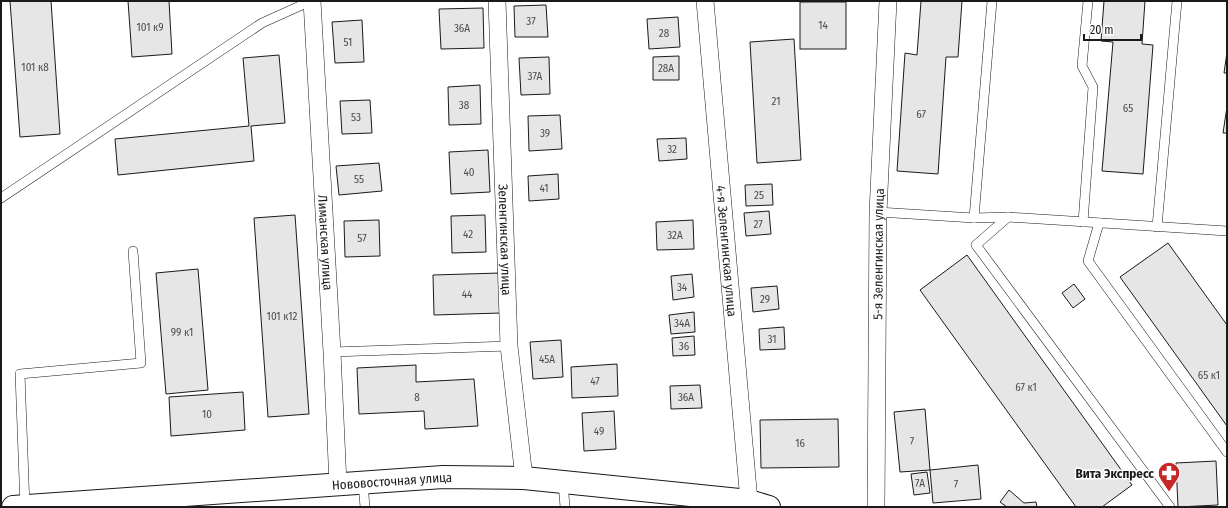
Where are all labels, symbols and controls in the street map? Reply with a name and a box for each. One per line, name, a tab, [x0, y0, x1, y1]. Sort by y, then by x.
house number: 37	[526, 15, 536, 28]
scale bar	[1084, 16, 1141, 42]
house number: 14	[818, 19, 828, 32]
house number: 101 к9	[136, 21, 164, 34]
house number: 36А	[454, 22, 470, 35]
text: 20 m	[1090, 23, 1114, 37]
house number: 28	[659, 27, 670, 40]
house number: 51	[344, 36, 352, 49]
house number: 101 к8	[21, 61, 49, 74]
house number: 28А	[658, 62, 674, 75]
house number: 37А	[528, 70, 543, 83]
house number: 21	[772, 95, 780, 108]
house number: 38	[459, 99, 470, 112]
house number: 65	[1123, 102, 1133, 115]
house number: 67	[916, 108, 926, 121]
house number: 53	[351, 111, 361, 124]
house number: 39	[540, 127, 550, 140]
house number: 32	[667, 143, 677, 156]
house number: 40	[463, 166, 475, 179]
house number: 55	[354, 173, 364, 186]
house number: 41	[539, 182, 549, 195]
street label: Зеленгинская улица	[496, 184, 515, 296]
street label: 4-я Зеленгинская улица	[714, 185, 740, 317]
street label: 5-я Зеленгинская улица	[870, 188, 887, 320]
house number: 25	[754, 189, 764, 202]
street label: Лиманская улица	[316, 194, 336, 291]
house number: 27	[753, 218, 763, 231]
house number: 42	[463, 228, 473, 241]
house number: 32А	[667, 229, 683, 242]
house number: 57	[357, 232, 367, 245]
house number: 34	[677, 281, 688, 294]
house number: 44	[462, 288, 473, 301]
house number: 29	[760, 293, 770, 306]
house number: 101 к12	[267, 310, 298, 323]
house number: 34А	[674, 317, 690, 330]
house number: 99 к1	[171, 326, 193, 339]
house number: 31	[768, 333, 777, 346]
house number: 36	[679, 340, 690, 353]
house number: 45А	[539, 353, 555, 366]
house number: 65 к1	[1198, 369, 1220, 382]
house number: 47	[590, 375, 600, 388]
house number: 67 к1	[1015, 381, 1037, 394]
house number: 8	[414, 391, 420, 404]
house number: 36А	[678, 391, 694, 404]
house number: 10	[202, 408, 212, 421]
house number: 49	[594, 425, 604, 438]
house number: 7	[910, 435, 915, 448]
house number: 16	[795, 437, 805, 450]
pharmacy icon: Вита Экспресс	[1156, 460, 1182, 493]
place label: Вита Экспресс	[1075, 466, 1154, 481]
street label: Нововосточная улица	[331, 469, 452, 492]
house number: 7А	[915, 477, 925, 490]
house number: 7	[954, 478, 959, 491]

